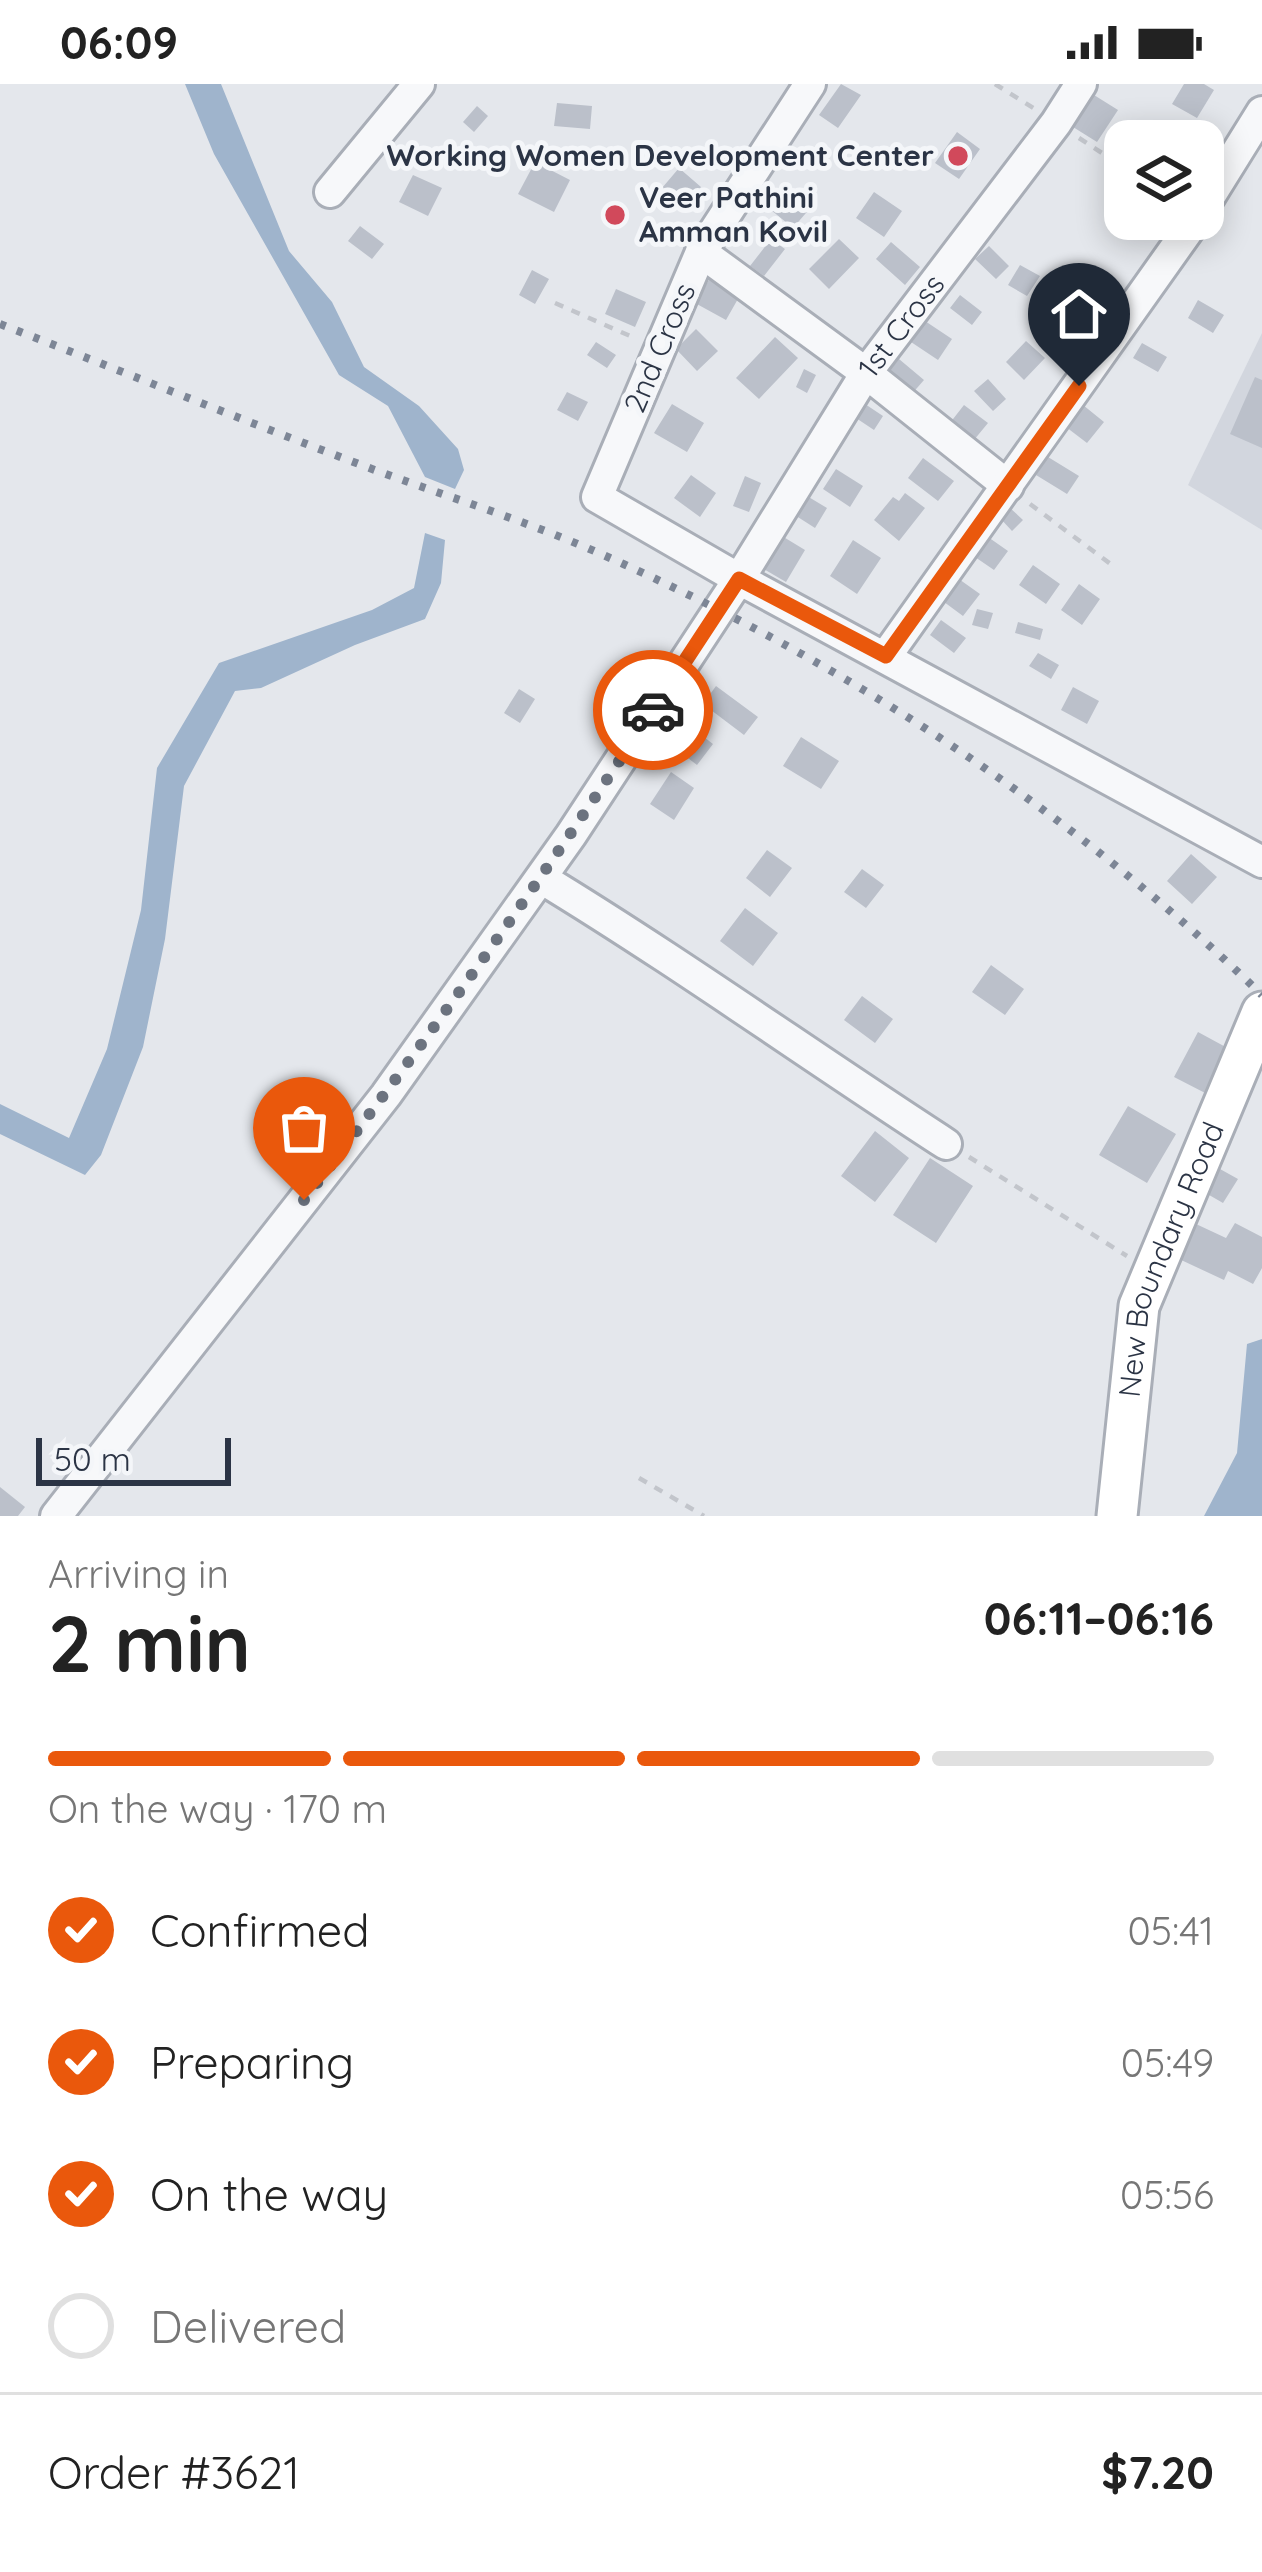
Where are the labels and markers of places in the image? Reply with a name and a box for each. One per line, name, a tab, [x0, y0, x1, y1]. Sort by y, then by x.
place label: Working Women Development Center	[387, 136, 934, 174]
marker: Working Women Development Center	[945, 143, 971, 169]
place label: Veer Pathini Amman Kovil	[639, 178, 828, 250]
marker: Veer Pathini Amman Kovil	[602, 202, 628, 228]
pin	[1028, 263, 1130, 386]
pin	[253, 1077, 355, 1200]

